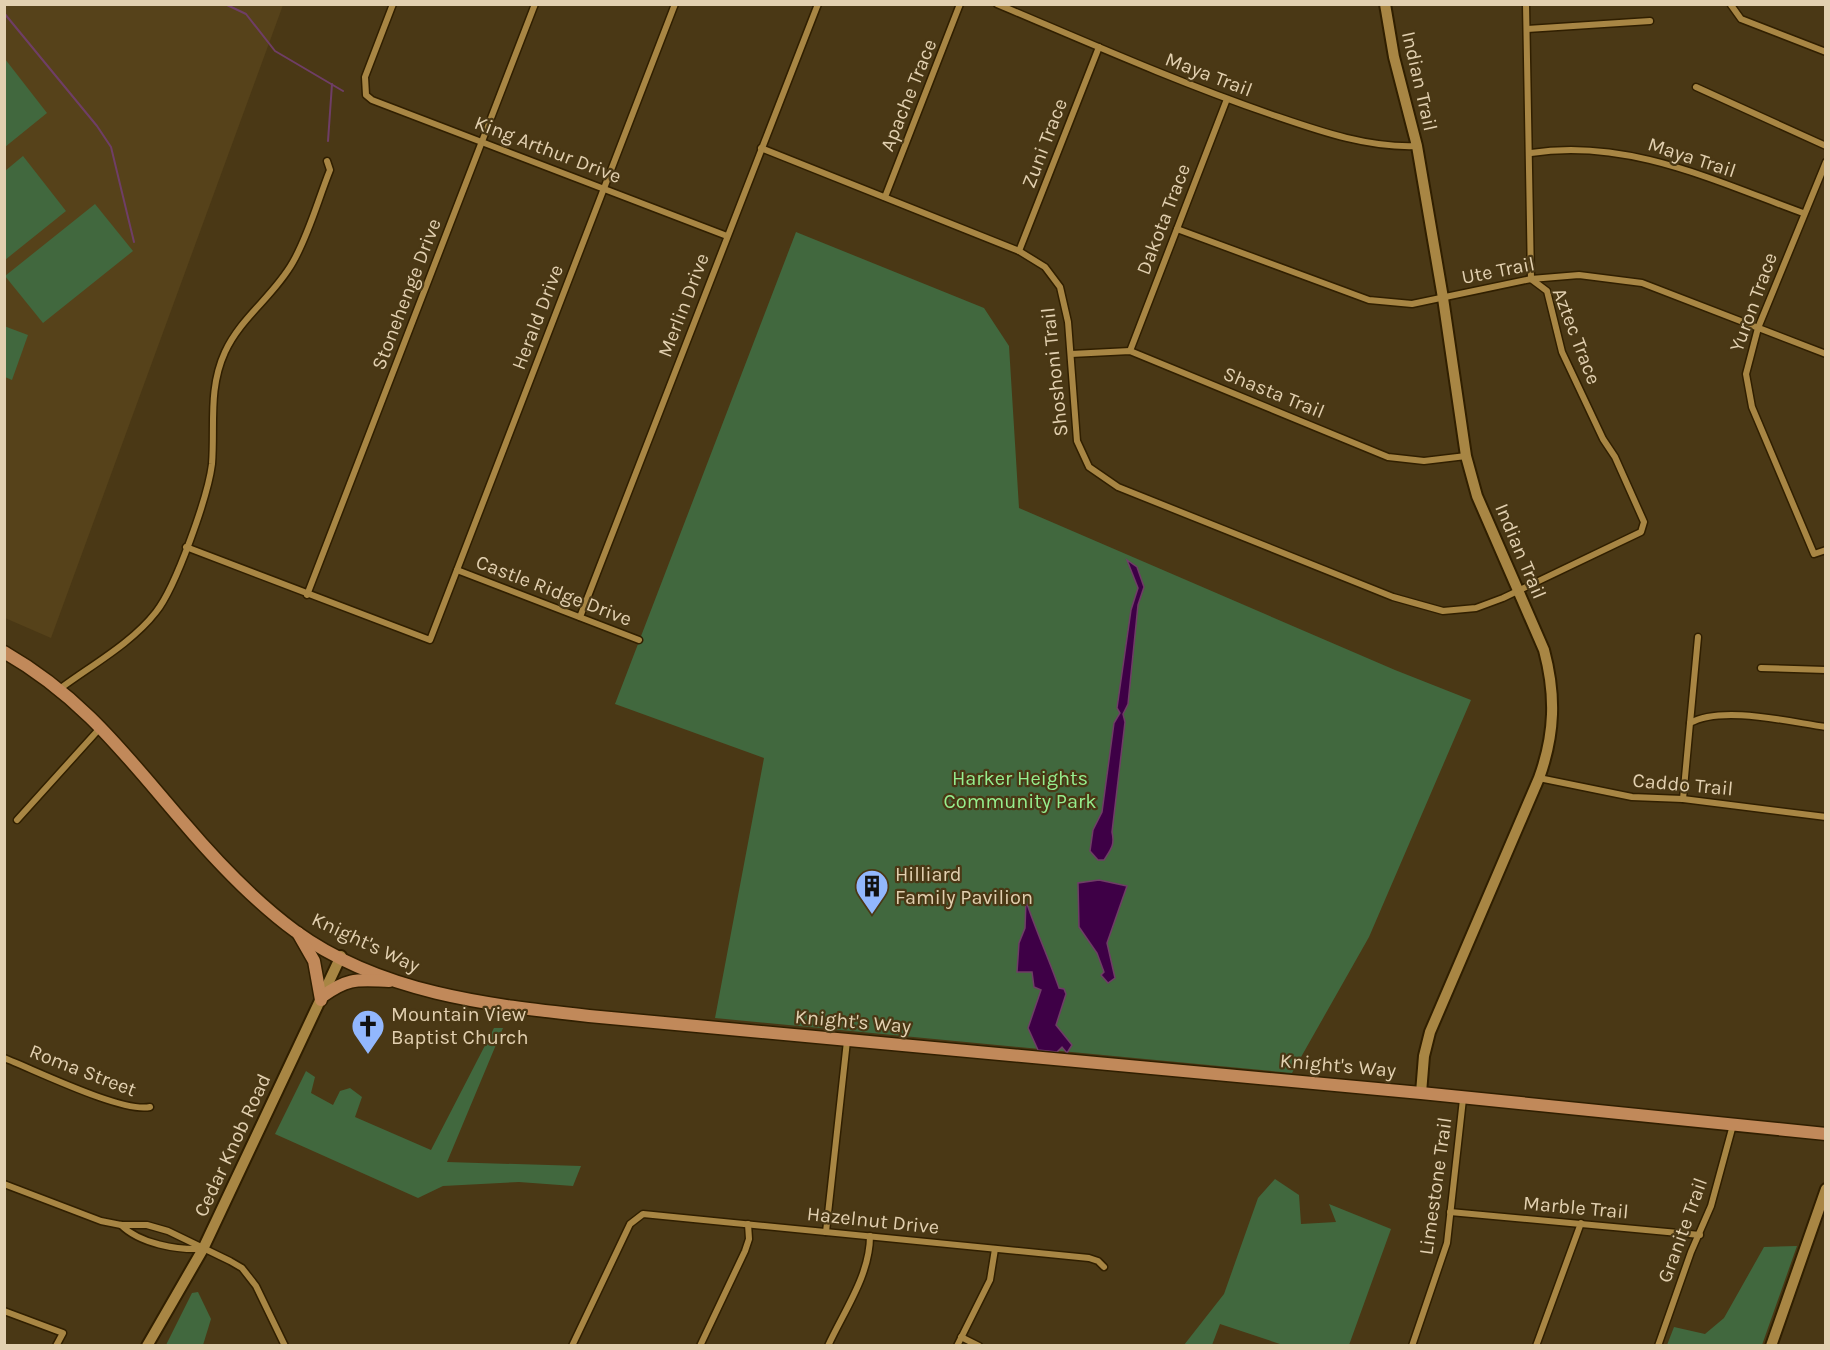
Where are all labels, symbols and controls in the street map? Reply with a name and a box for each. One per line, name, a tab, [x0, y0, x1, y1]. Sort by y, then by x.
street label: Indian Trail	[1397, 29, 1442, 133]
street label: Apache Trace	[876, 36, 941, 155]
street label: Maya Trail	[1162, 47, 1256, 102]
street label: Zuni Trace	[1017, 95, 1072, 191]
street label: King Arthur Drive	[471, 111, 624, 188]
street label: Maya Trail	[1645, 132, 1739, 183]
street label: Dakota Trace	[1132, 160, 1195, 278]
street label: Stonehenge Drive	[367, 215, 446, 373]
street label: Yuron Trace	[1725, 249, 1782, 355]
street label: Merlin Drive	[653, 250, 714, 360]
street label: Ute Trail	[1460, 252, 1537, 289]
street label: Herald Drive	[507, 261, 568, 373]
street label: Aztec Trace	[1548, 285, 1605, 388]
street label: Shoshoni Trail	[1036, 306, 1073, 438]
street label: Shasta Trail	[1220, 362, 1328, 423]
street label: Indian Trail	[1490, 500, 1551, 602]
street label: Castle Ridge Drive	[473, 550, 635, 631]
park label: Harker Heights Community Park	[944, 767, 1096, 813]
street label: Caddo Trail	[1632, 769, 1734, 800]
place label: Hilliard Family Pavilion	[895, 863, 1033, 909]
building icon: Hilliard Family Pavilion	[854, 868, 890, 915]
street label: Knight's Way	[308, 907, 423, 978]
place label: Mountain View Baptist Church	[391, 1003, 528, 1049]
street label: Knight's Way	[794, 1005, 912, 1038]
church icon: Mountain View Baptist Church	[350, 1008, 386, 1055]
street label: Roma Street	[26, 1040, 140, 1102]
street label: Knight's Way	[1279, 1049, 1397, 1082]
street label: Cedar Knob Road	[189, 1070, 276, 1220]
street label: Limestone Trail	[1414, 1116, 1457, 1256]
street label: Granite Trail	[1653, 1175, 1712, 1286]
street label: Marble Trail	[1522, 1191, 1630, 1224]
street label: Hazelnut Drive	[806, 1202, 940, 1239]

